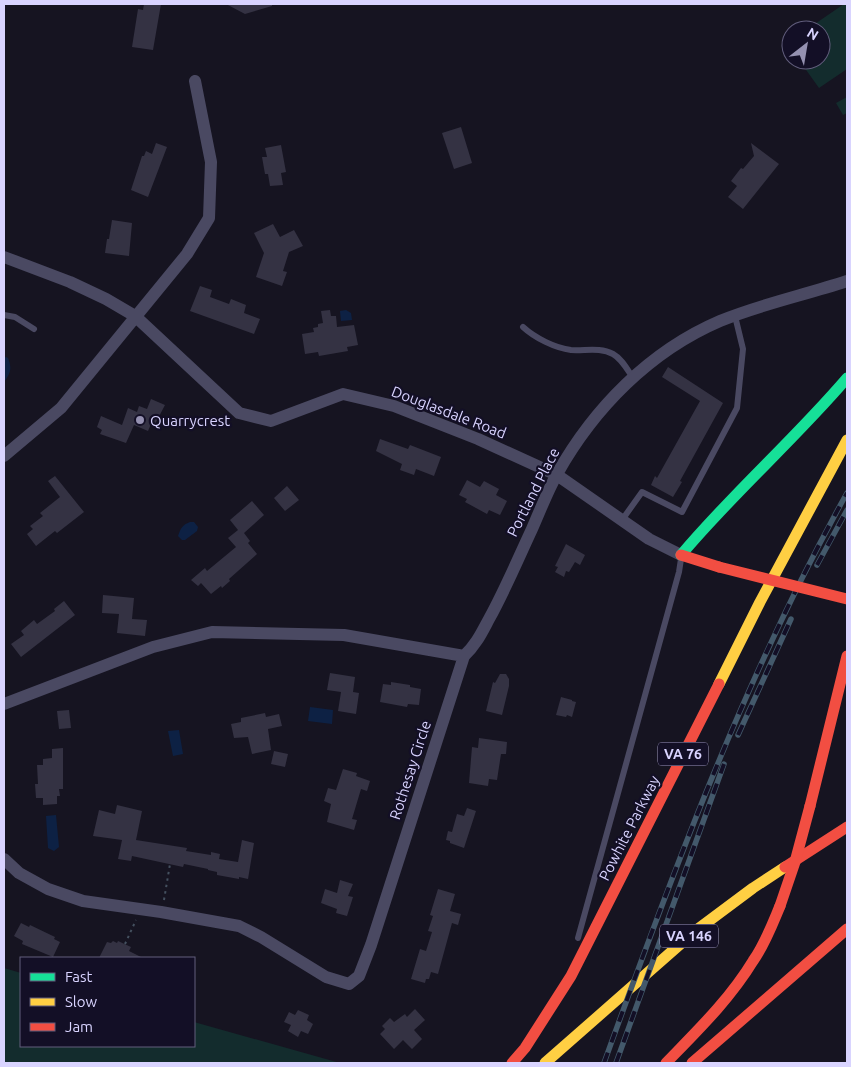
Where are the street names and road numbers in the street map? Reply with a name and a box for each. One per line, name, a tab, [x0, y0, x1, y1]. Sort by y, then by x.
street label: Douglasdale Road	[389, 382, 509, 442]
street label: Portland Place	[503, 445, 563, 539]
street label: Rothesay Circle	[386, 718, 434, 822]
road number: VA 76	[658, 742, 708, 766]
street label: Powhite Parkway	[595, 773, 663, 883]
road number: VA 146	[660, 924, 718, 948]

